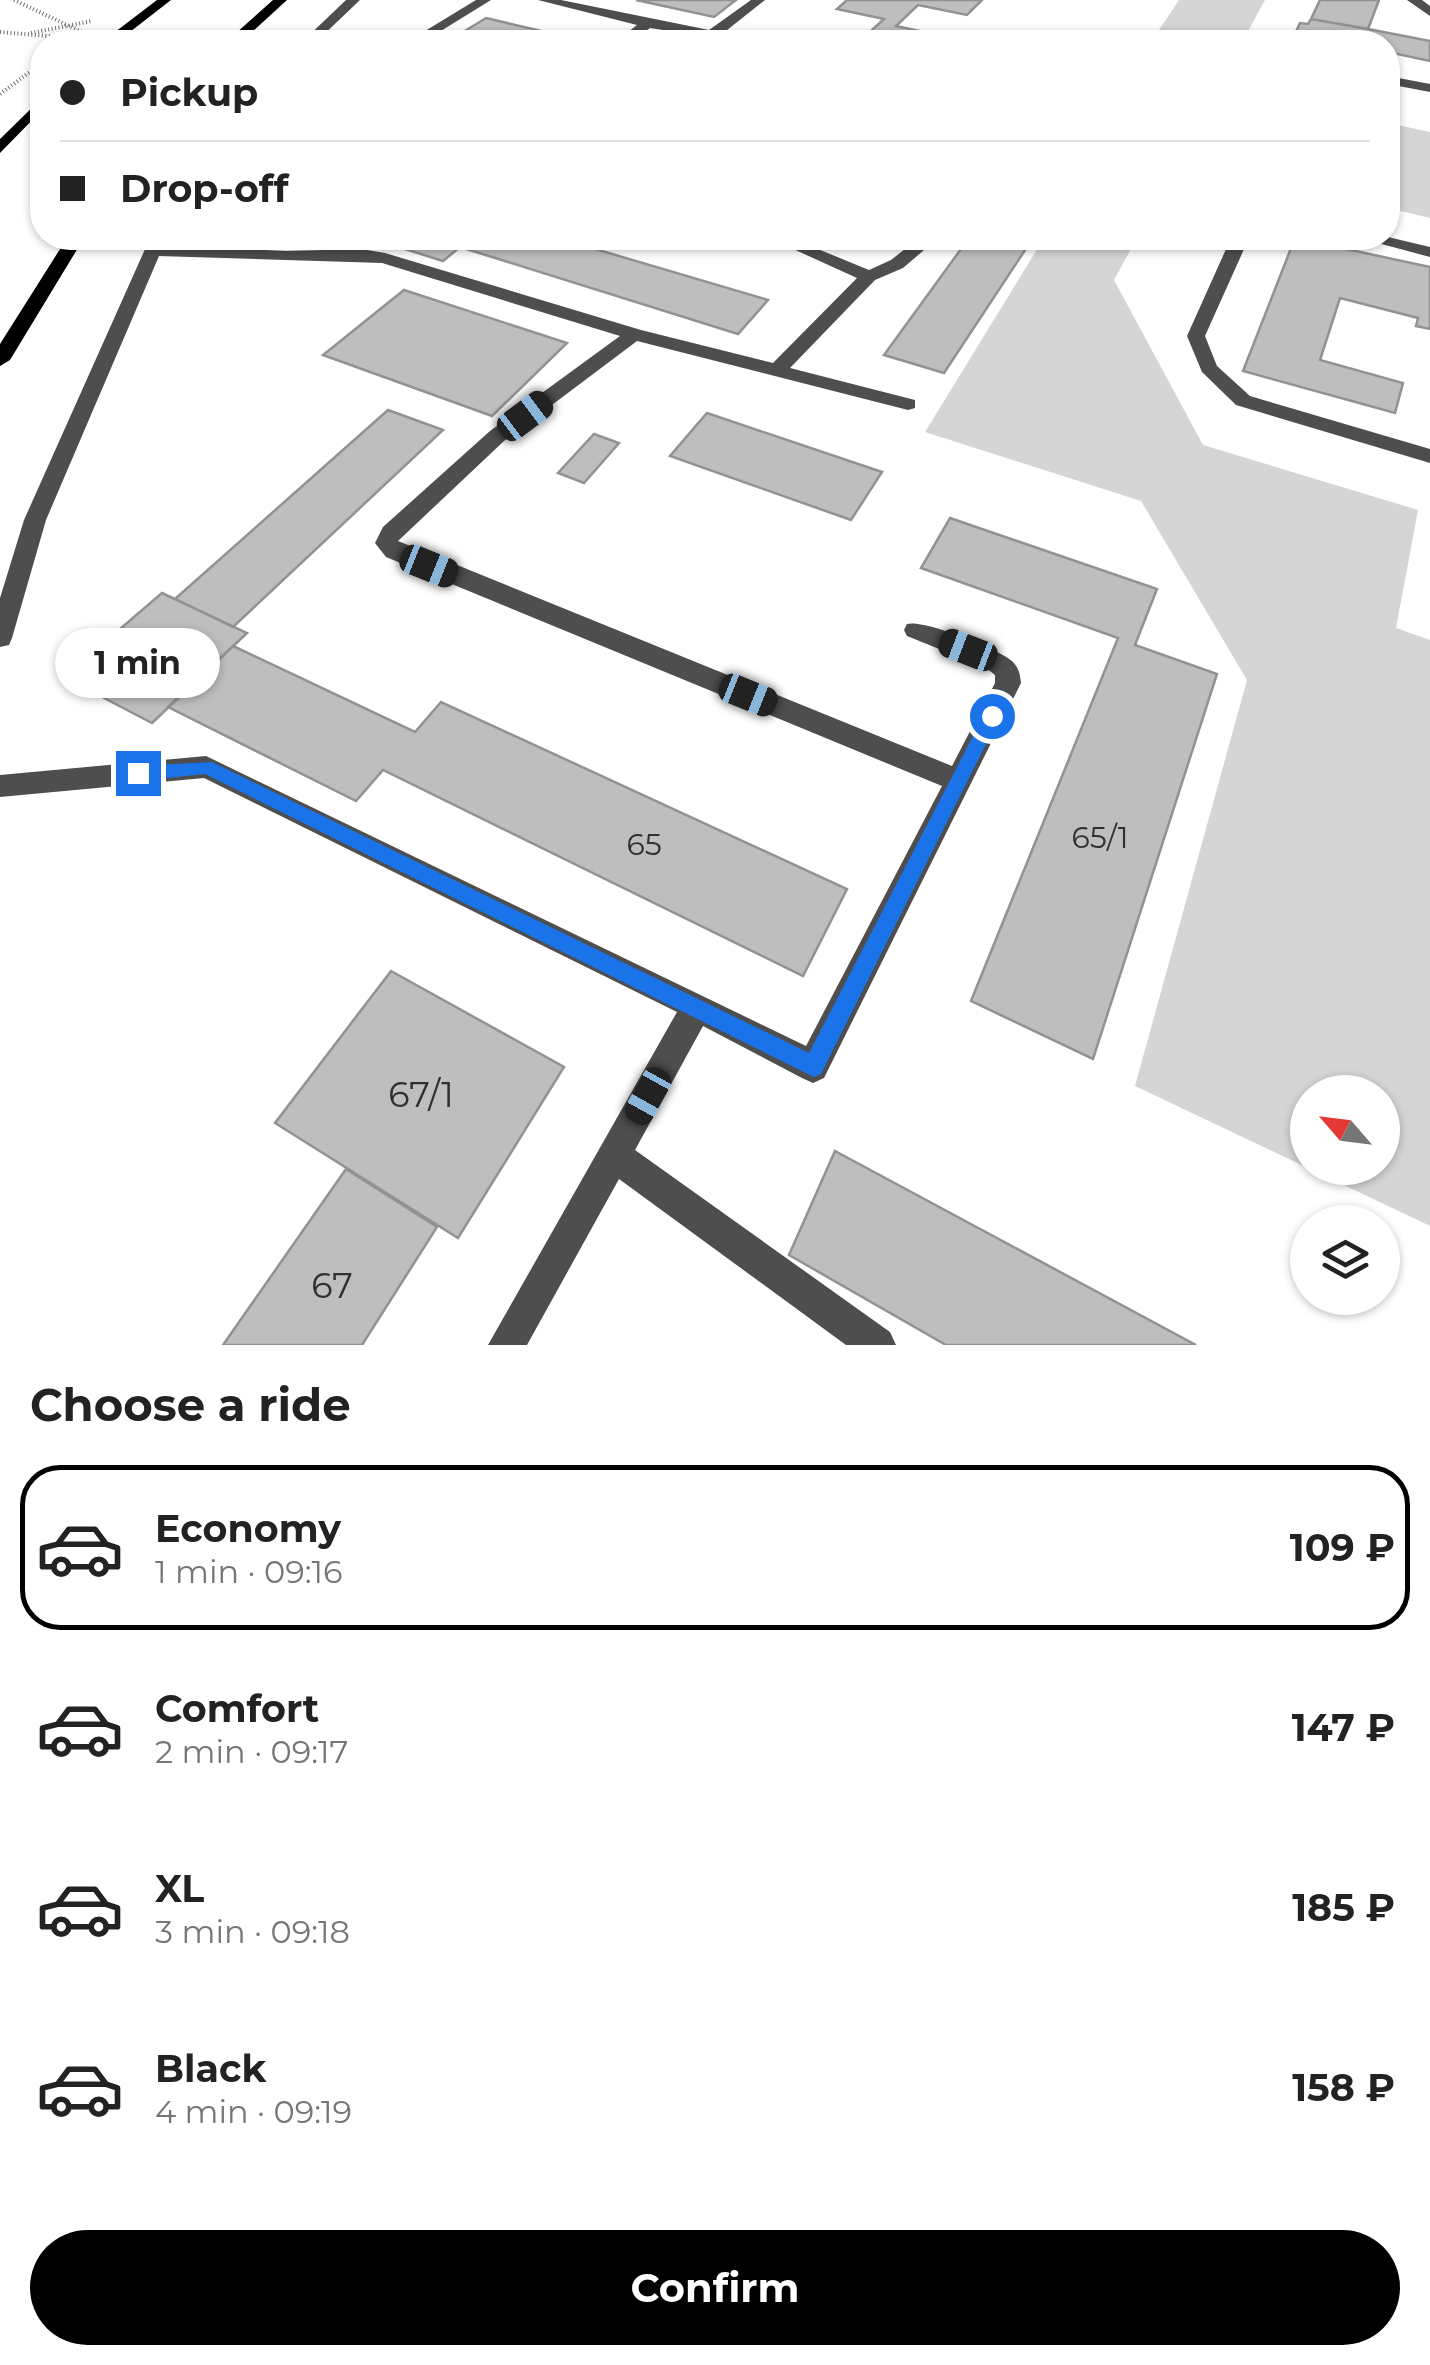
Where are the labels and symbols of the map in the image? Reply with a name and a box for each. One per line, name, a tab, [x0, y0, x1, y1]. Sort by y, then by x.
car	[492, 386, 558, 446]
car	[396, 541, 462, 591]
car	[935, 625, 1001, 675]
callout: 1 min	[56, 628, 220, 698]
car	[715, 670, 781, 720]
route start	[970, 694, 1015, 739]
route end	[116, 751, 161, 796]
house number: 65/1	[1071, 819, 1129, 856]
house number: 65	[626, 826, 662, 863]
car	[620, 1062, 676, 1130]
house number: 67/1	[388, 1073, 454, 1116]
north arrow	[1290, 1075, 1400, 1185]
house number: 67	[311, 1264, 353, 1307]

